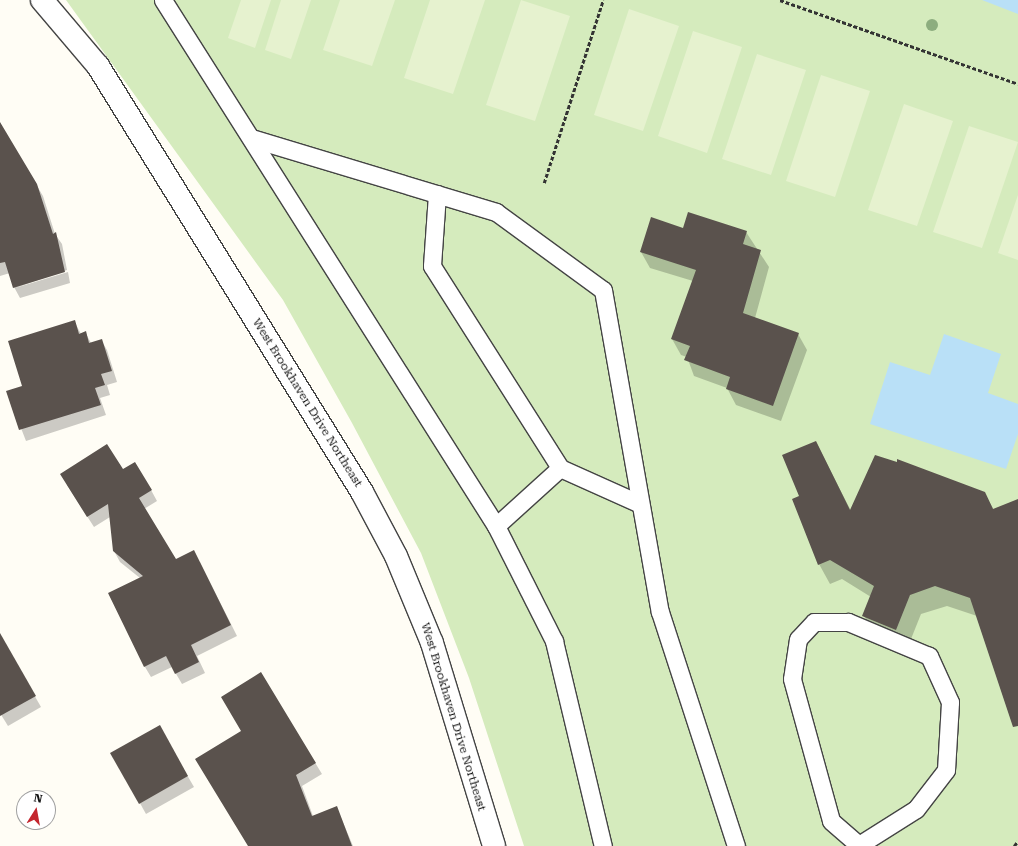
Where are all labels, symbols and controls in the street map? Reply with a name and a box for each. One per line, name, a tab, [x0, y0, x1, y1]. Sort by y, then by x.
street label: West Brookhaven Drive Northeast	[249, 316, 365, 490]
street label: West Brookhaven Drive Northeast	[417, 621, 489, 813]
north arrow	[16, 790, 56, 830]
text: N	[33, 792, 44, 806]

